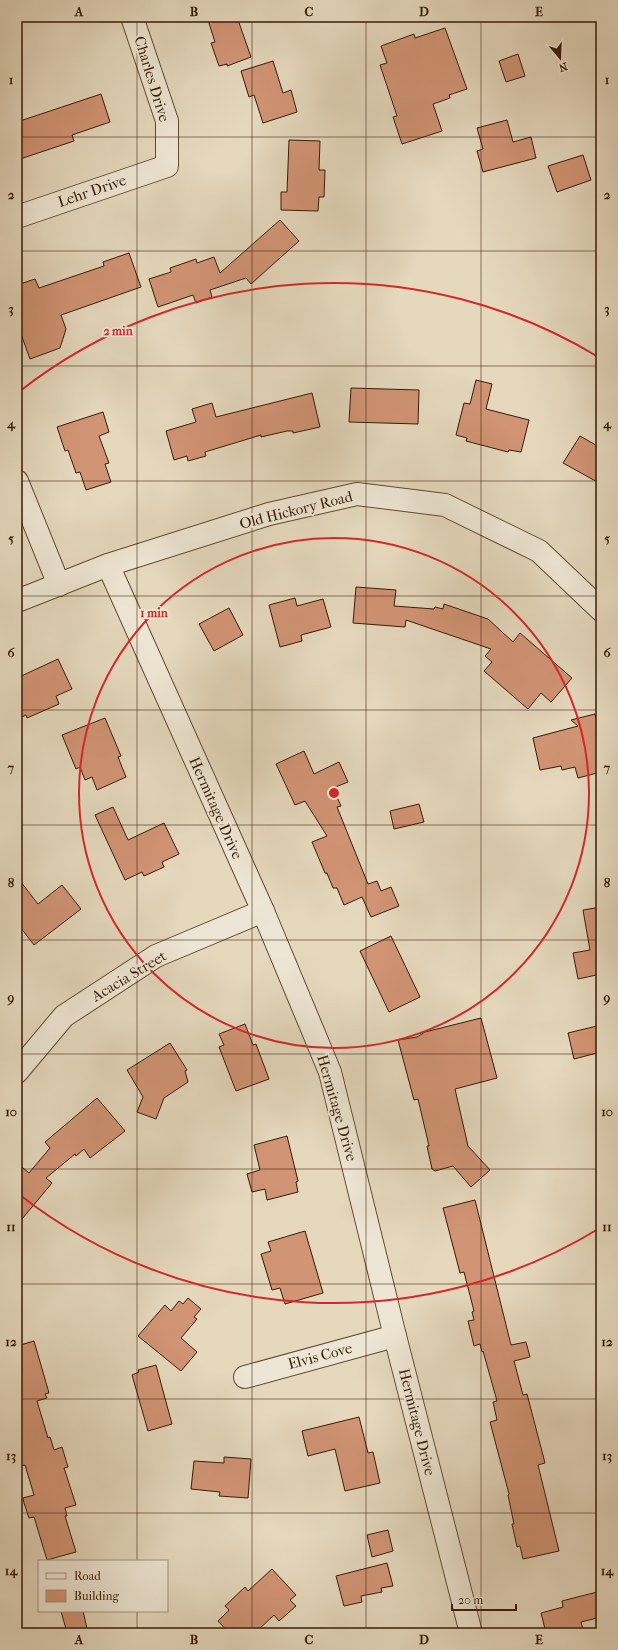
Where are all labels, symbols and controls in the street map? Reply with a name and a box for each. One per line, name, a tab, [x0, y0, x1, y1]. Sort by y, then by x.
text: A	[74, 4, 84, 19]
text: B	[190, 4, 199, 19]
text: C	[305, 4, 314, 19]
text: D	[419, 4, 429, 19]
text: E	[535, 4, 543, 19]
street label: Charles Drive	[130, 34, 174, 125]
north arrow	[540, 38, 580, 78]
text: N	[556, 59, 569, 75]
text: 1	[9, 72, 14, 87]
text: 1	[605, 72, 610, 87]
street label: Lehr Drive	[55, 171, 129, 211]
text: 2	[8, 187, 15, 202]
text: 2	[604, 187, 611, 202]
text: 3	[8, 301, 14, 317]
text: 3	[604, 301, 610, 317]
text: 2 min	[103, 324, 134, 338]
text: 4	[6, 416, 16, 432]
text: 4	[602, 416, 612, 432]
street label: Old Hickory Road	[238, 487, 355, 533]
text: 5	[8, 531, 14, 546]
text: 5	[604, 531, 610, 546]
text: 1 min	[140, 606, 169, 620]
text: 6	[7, 645, 15, 660]
text: 6	[603, 645, 611, 660]
street label: Hermitage Drive	[185, 754, 247, 862]
text: 7	[7, 760, 15, 775]
text: 7	[603, 760, 611, 775]
centre of rings	[327, 786, 341, 800]
text: 8	[8, 875, 15, 890]
text: 8	[604, 875, 611, 890]
street label: Acacia Street	[87, 946, 170, 1006]
text: 9	[7, 990, 15, 1006]
text: 9	[603, 990, 611, 1006]
street label: Hermitage Drive	[313, 1053, 361, 1164]
text: 10	[5, 1104, 17, 1119]
text: 10	[601, 1104, 613, 1119]
text: 11	[6, 1219, 16, 1234]
text: 11	[602, 1219, 612, 1234]
text: 12	[5, 1334, 17, 1349]
text: 12	[601, 1334, 613, 1349]
street label: Elvis Cove	[286, 1339, 355, 1373]
street label: Hermitage Drive	[395, 1367, 439, 1478]
text: 13	[6, 1448, 16, 1464]
text: 13	[602, 1448, 612, 1464]
legend	[38, 1560, 168, 1612]
text: 14	[5, 1563, 18, 1579]
text: 14	[601, 1563, 614, 1579]
text: Road	[74, 1569, 101, 1583]
scale bar	[452, 1586, 516, 1612]
text: Building	[74, 1589, 119, 1603]
text: 20 m	[458, 1593, 483, 1607]
text: A	[74, 1632, 84, 1647]
text: B	[190, 1632, 199, 1647]
text: C	[305, 1632, 314, 1647]
text: D	[419, 1632, 429, 1647]
text: E	[535, 1632, 543, 1647]

